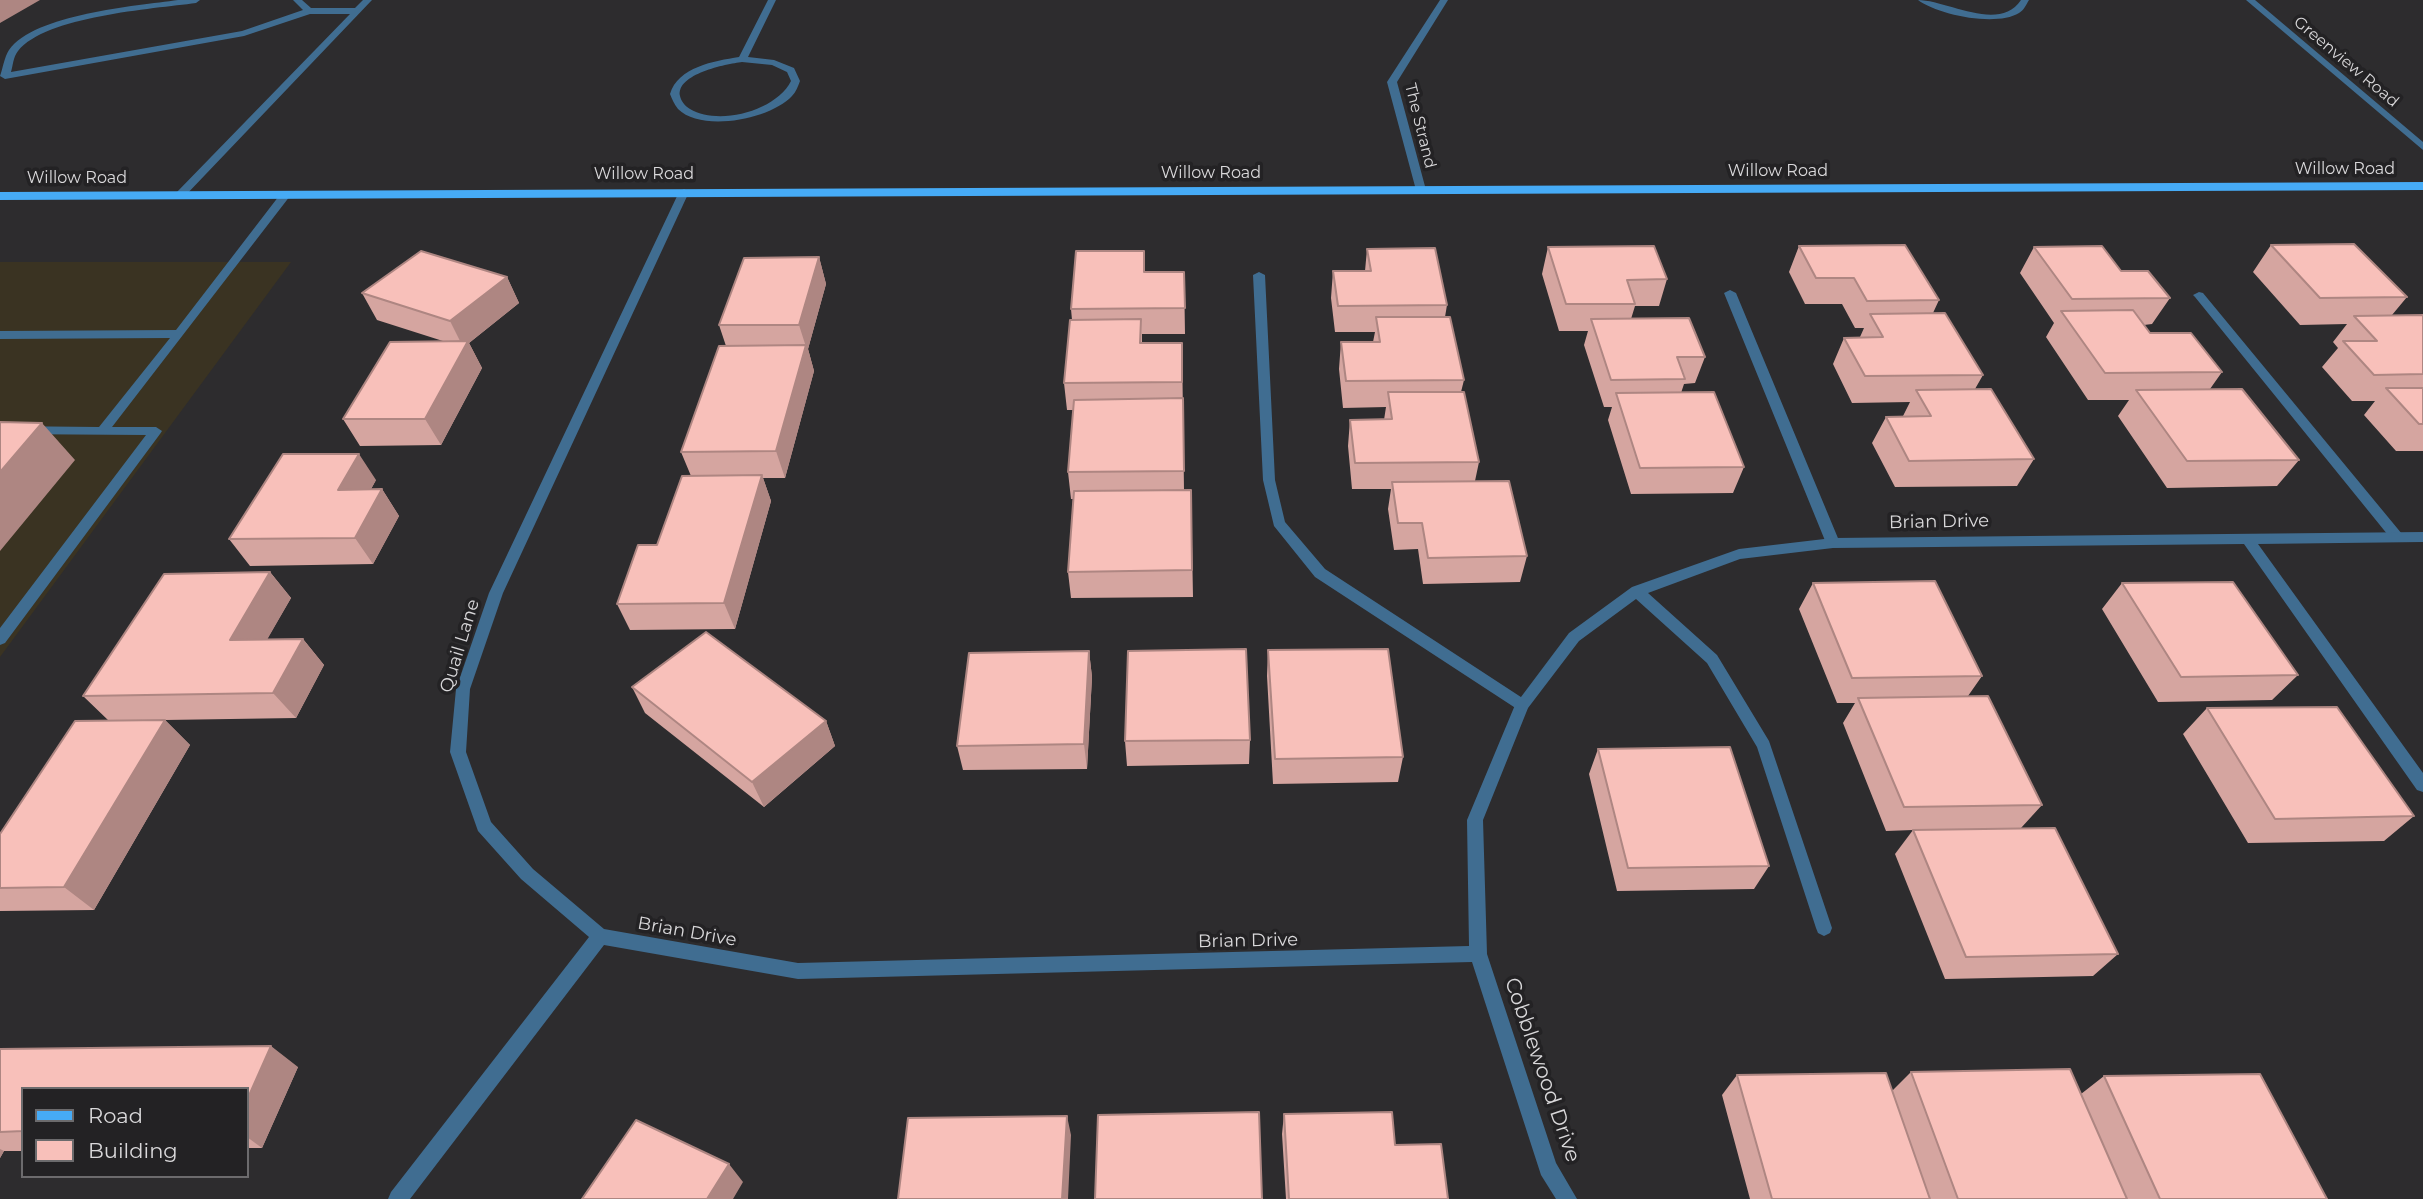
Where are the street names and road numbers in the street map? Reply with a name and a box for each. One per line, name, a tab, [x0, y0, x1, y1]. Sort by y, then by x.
street label: Greenview Road	[2290, 13, 2402, 111]
street label: The Strand	[1400, 81, 1440, 171]
street label: Willow Road	[2295, 159, 2395, 179]
street label: Willow Road	[1728, 161, 1828, 181]
street label: Willow Road	[1161, 163, 1261, 183]
street label: Willow Road	[594, 164, 694, 184]
street label: Willow Road	[27, 168, 127, 188]
street label: Brian Drive	[1889, 510, 1989, 534]
street label: Quail Lane	[436, 597, 484, 695]
street label: Brian Drive	[636, 913, 738, 951]
street label: Brian Drive	[1198, 929, 1298, 953]
street label: Cobblewood Drive	[1499, 974, 1585, 1166]

